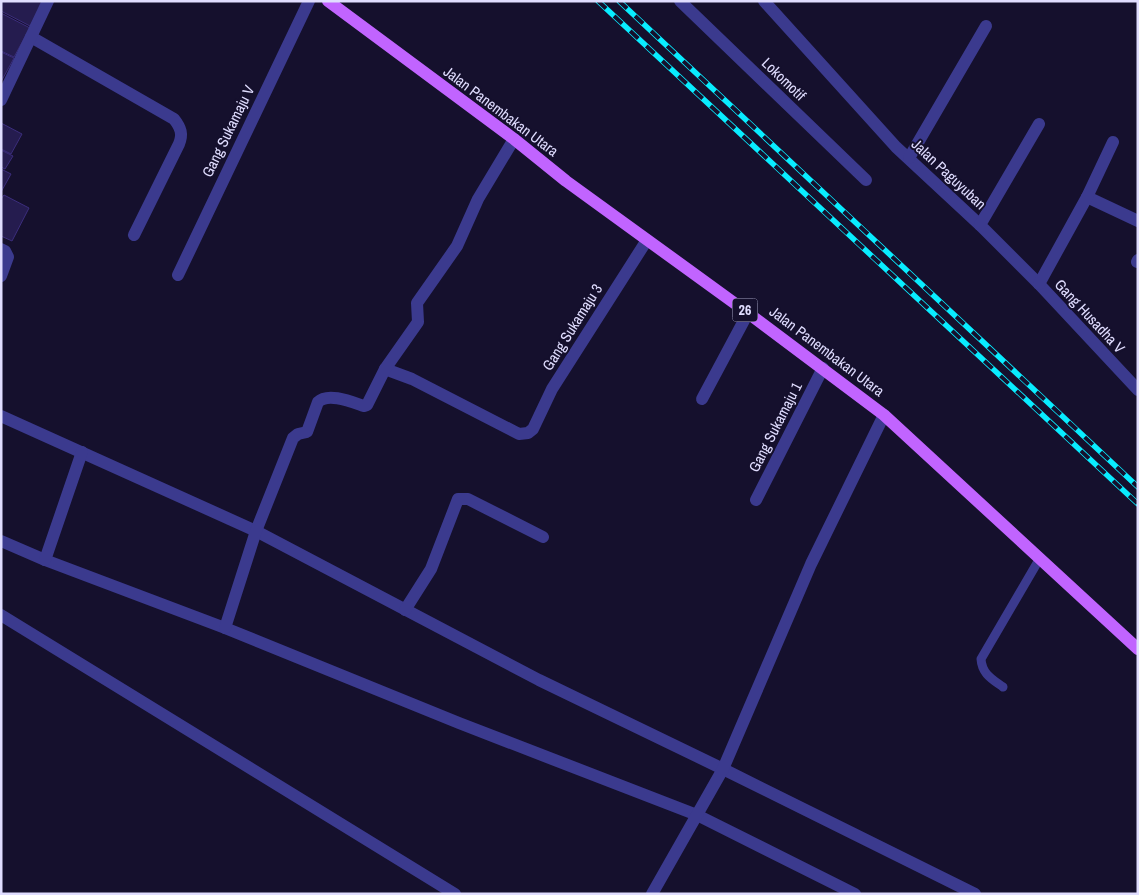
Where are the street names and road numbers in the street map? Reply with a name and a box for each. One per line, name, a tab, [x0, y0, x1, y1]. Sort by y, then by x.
street label: Lokomotif	[757, 53, 811, 106]
street label: Jalan Panembakan Utara	[439, 61, 563, 161]
street label: Gang Sukamaju V	[197, 81, 260, 180]
street label: Jalan Paguyuban	[907, 134, 991, 214]
street label: Gang Husadha V	[1050, 274, 1130, 358]
street label: Gang Sukamaju 3	[537, 280, 607, 374]
road number: 26	[732, 298, 758, 322]
street label: Jalan Panembakan Utara	[765, 301, 889, 401]
street label: Gang Sukamaju 1	[743, 378, 807, 476]

